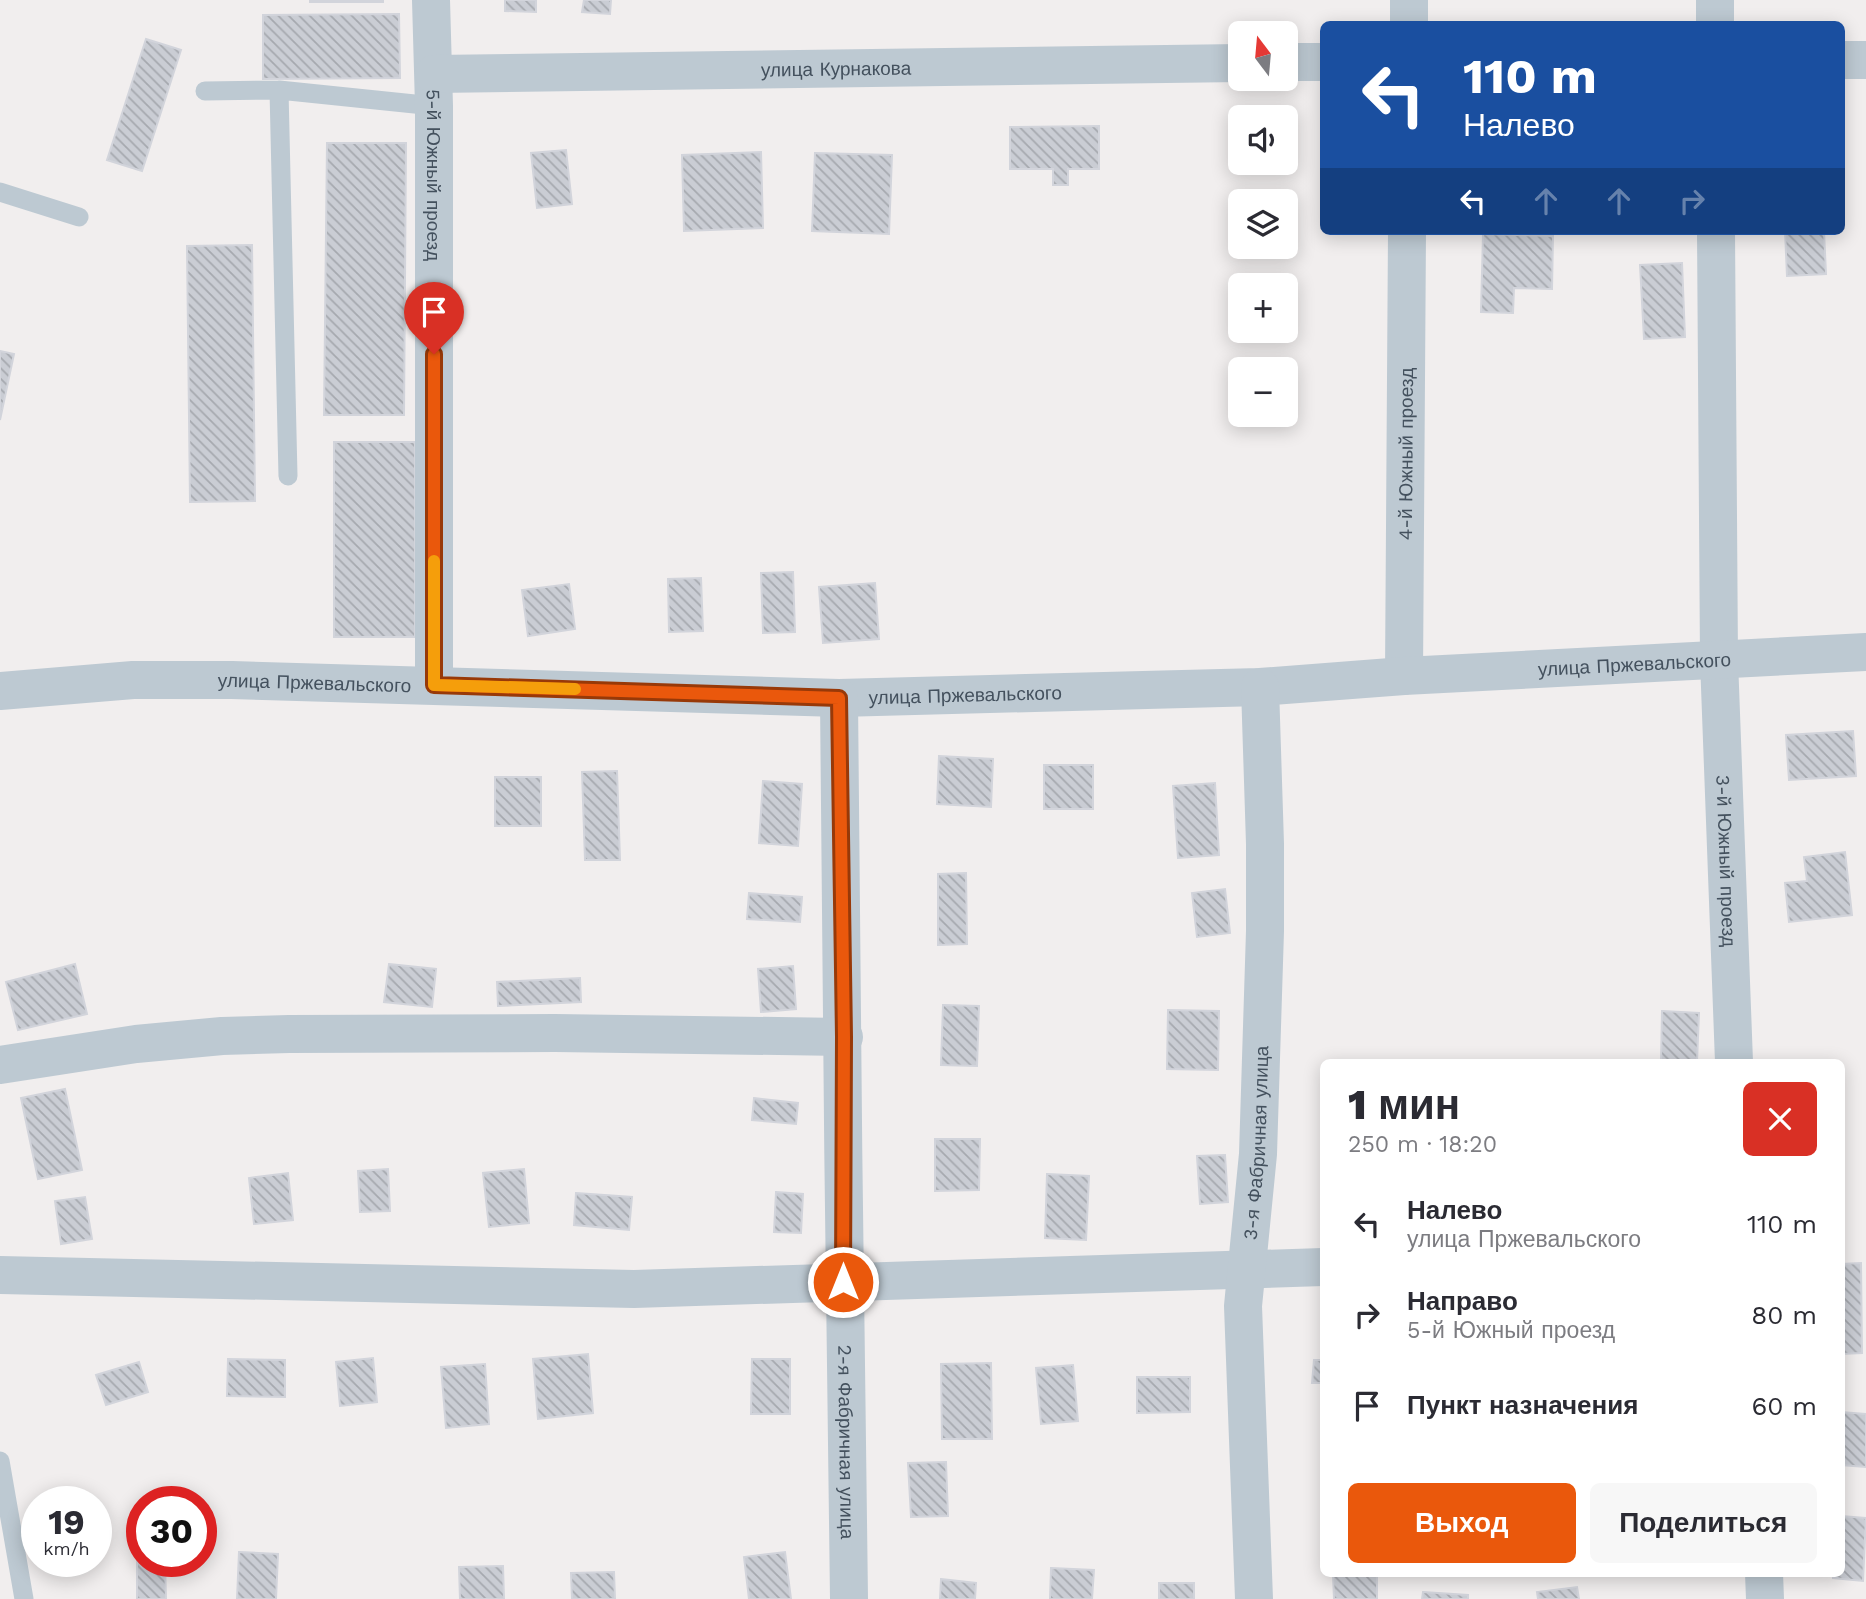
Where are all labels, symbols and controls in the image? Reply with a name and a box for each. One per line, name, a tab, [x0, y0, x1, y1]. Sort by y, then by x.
north arrow	[1228, 21, 1298, 91]
map controls	[1228, 21, 1298, 427]
text: 110 m	[1463, 47, 1597, 105]
icon: left	[1348, 49, 1439, 140]
street label: улица Курнакова	[761, 56, 912, 81]
street label: 5-й Южный проезд	[422, 89, 446, 261]
button: sound	[1228, 105, 1298, 175]
text: Налево	[1463, 106, 1575, 144]
icon: left	[1454, 182, 1492, 220]
icon: ahead	[1527, 182, 1565, 220]
icon: ahead	[1600, 182, 1638, 220]
icon: right	[1673, 182, 1711, 220]
button: layers	[1228, 189, 1298, 259]
button: +	[1228, 273, 1298, 343]
pin	[404, 282, 464, 354]
icon: arrive	[415, 293, 453, 331]
button: −	[1228, 357, 1298, 427]
street label: 4-й Южный проезд	[1393, 368, 1418, 540]
street label: улица Пржевальского	[1537, 648, 1732, 681]
street label: улица Пржевальского	[218, 668, 412, 697]
street label: улица Пржевальского	[868, 681, 1062, 709]
street label: 3-й Южный проезд	[1712, 774, 1741, 947]
street label: 3-я Фабричная улица	[1238, 1045, 1273, 1241]
text: 1 мин	[1348, 1080, 1460, 1129]
button: close	[1743, 1082, 1817, 1156]
text: 250 m · 18:20	[1348, 1131, 1497, 1158]
text: Налево	[1407, 1195, 1502, 1225]
icon: left	[1348, 1205, 1386, 1243]
text: 110 m	[1747, 1209, 1817, 1239]
text: улица Пржевальского	[1407, 1226, 1641, 1253]
position arrow	[806, 1245, 880, 1319]
text: Направо	[1407, 1286, 1518, 1316]
icon: right	[1348, 1296, 1386, 1334]
text: 80 m	[1751, 1300, 1817, 1330]
text: 5-й Южный проезд	[1407, 1317, 1615, 1344]
street label: 2-я Фабричная улица	[834, 1345, 859, 1540]
icon: arrive	[1348, 1387, 1386, 1425]
text: Пункт назначения	[1407, 1390, 1638, 1420]
text: 60 m	[1751, 1391, 1817, 1421]
button: Выход	[1348, 1483, 1576, 1563]
button: Поделиться	[1590, 1483, 1817, 1563]
speed limit sign: 30	[126, 1486, 217, 1577]
text: 19	[48, 1501, 85, 1543]
text: km/h	[43, 1538, 90, 1559]

